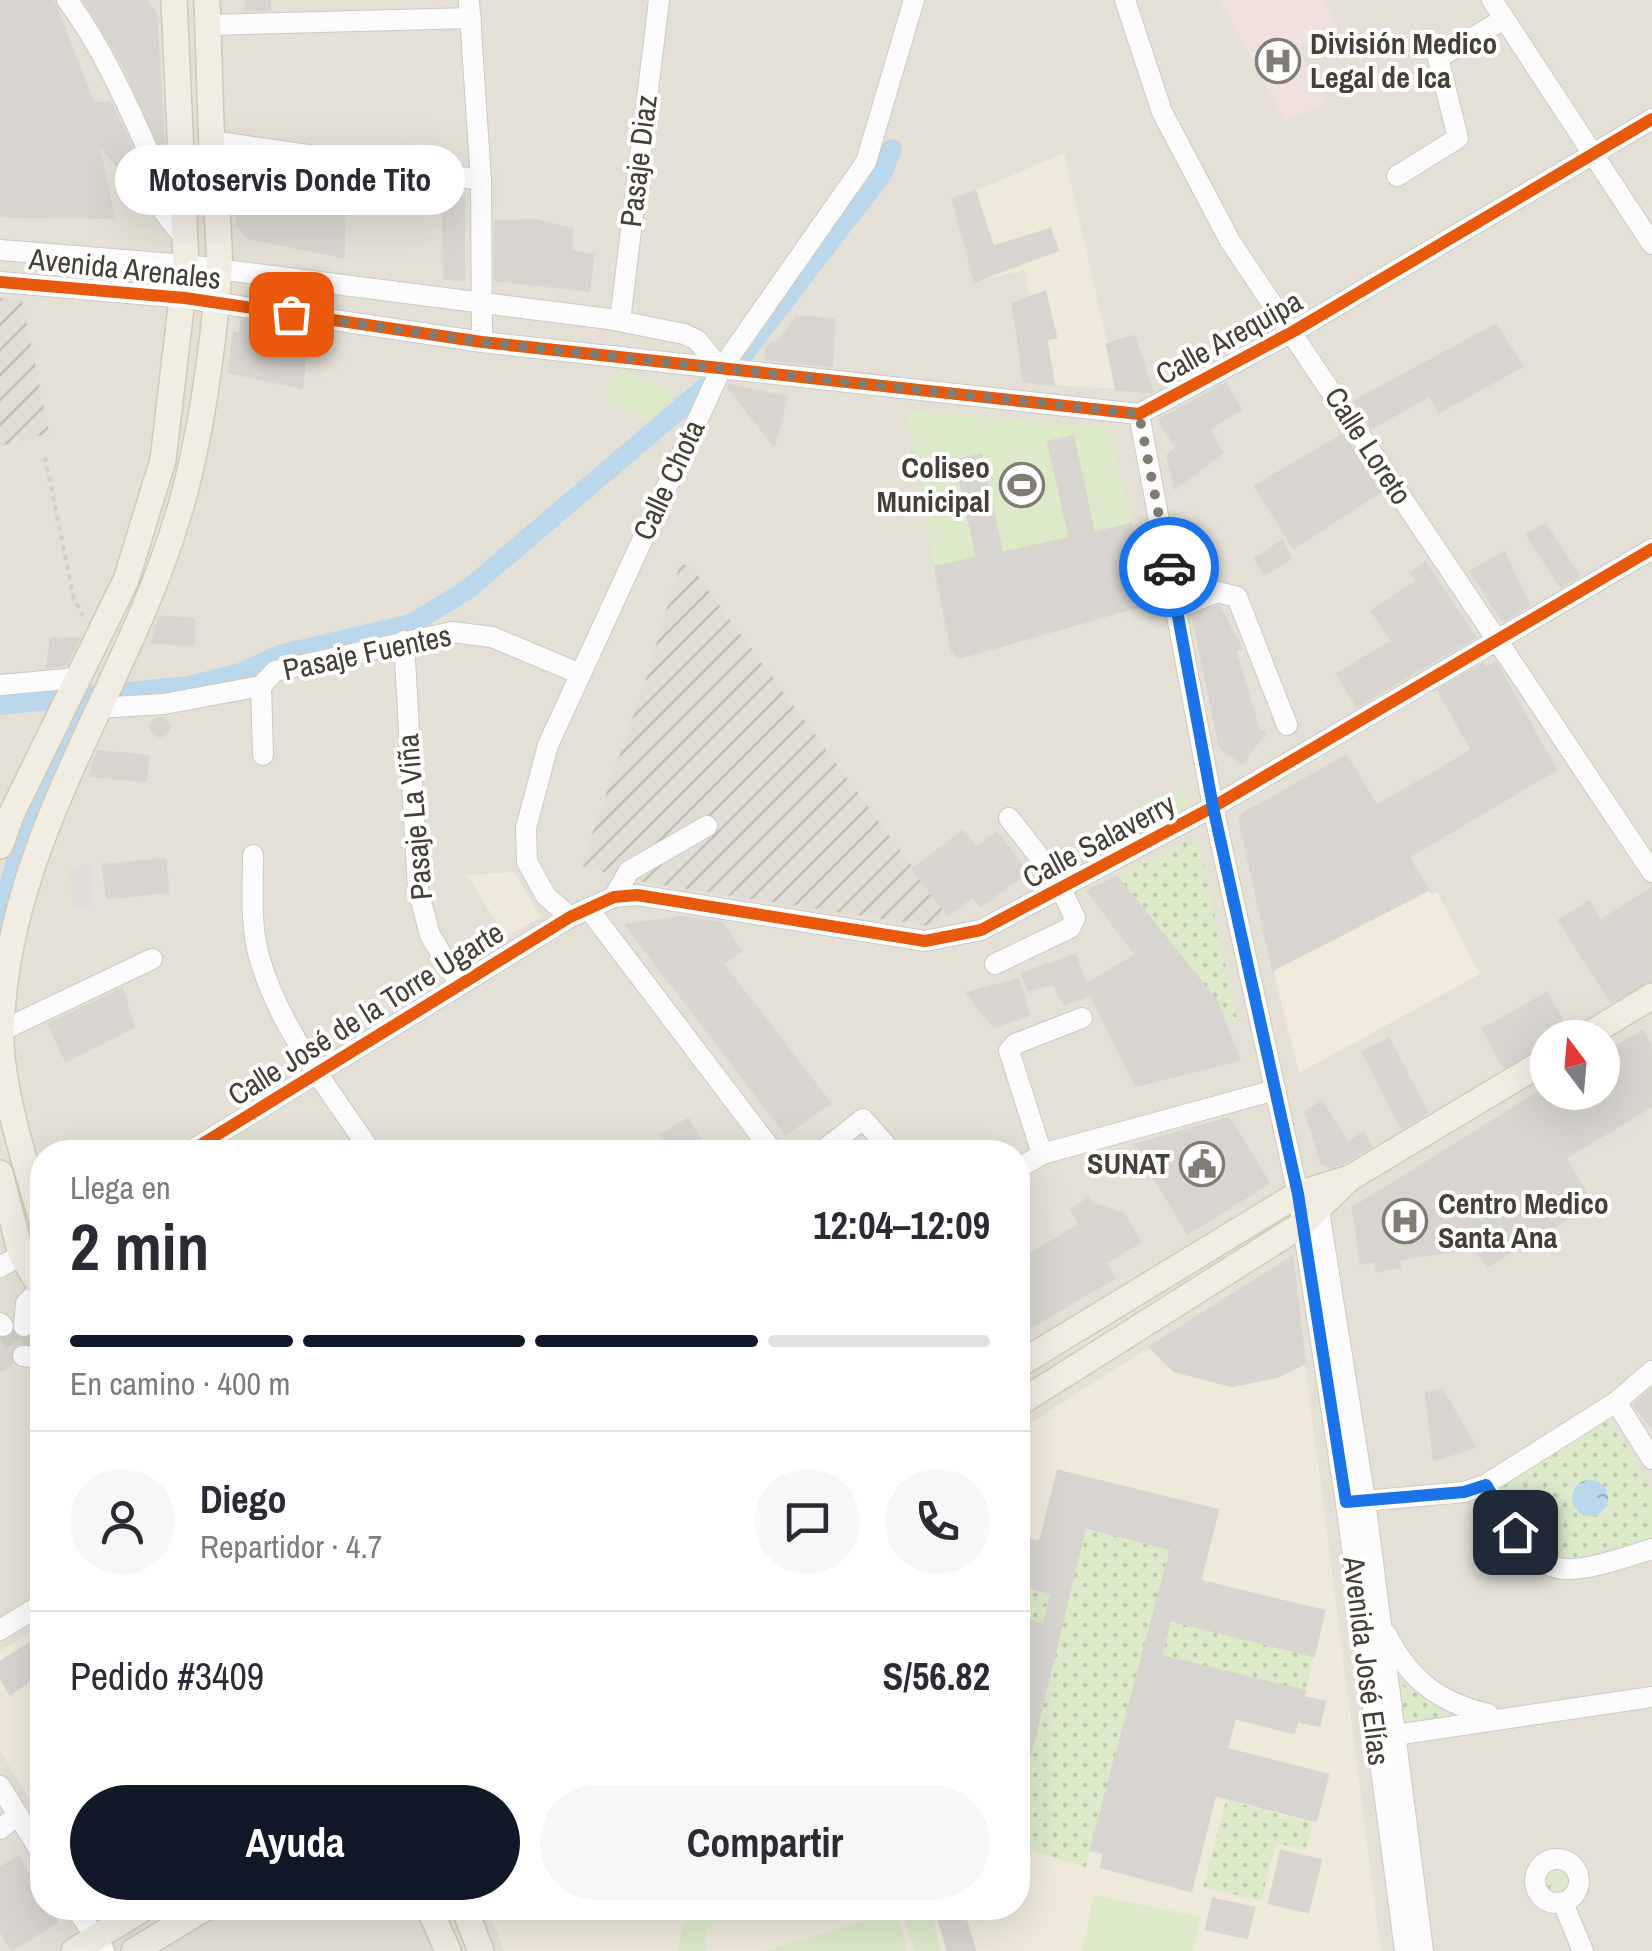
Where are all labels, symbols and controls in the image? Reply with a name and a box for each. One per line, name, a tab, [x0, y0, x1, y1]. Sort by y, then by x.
place label: División Medico Legal de Ica	[1310, 23, 1497, 97]
hospital icon: División Medico Legal de Ica	[1255, 38, 1301, 84]
street label: Pasaje Diaz	[610, 93, 666, 229]
callout: Motoservis Donde Tito	[116, 144, 466, 214]
text: Motoservis Donde Tito	[149, 158, 431, 201]
street label: Avenida Arenales	[26, 238, 223, 298]
pin	[249, 272, 334, 357]
street label: Calle Arequipa	[1148, 280, 1309, 394]
icon: bag	[264, 287, 319, 342]
street label: Calle Loreto	[1316, 379, 1422, 512]
street label: Calle Chota	[623, 413, 714, 546]
place label: Coliseo Municipal	[877, 447, 990, 521]
sports icon: Coliseo Municipal	[999, 462, 1045, 508]
courier	[1119, 517, 1219, 617]
icon: car	[1142, 540, 1197, 595]
street label: Pasaje Fuentes	[279, 615, 455, 689]
street label: Pasaje La Viña	[387, 732, 441, 902]
street label: Calle Salaverry	[1016, 783, 1182, 897]
street label: Calle José de la Torre Ugarte	[220, 912, 511, 1114]
north arrow	[1530, 1020, 1620, 1110]
map controls	[1530, 1020, 1620, 1110]
public building icon: SUNAT	[1179, 1141, 1225, 1187]
place label: SUNAT	[1087, 1143, 1170, 1183]
text: Llega en	[70, 1166, 171, 1209]
place label: Centro Medico Santa Ana	[1438, 1183, 1609, 1257]
hospital icon: Centro Medico Santa Ana	[1382, 1198, 1428, 1244]
text: 12:04–12:09	[813, 1200, 990, 1251]
text: 2 min	[70, 1203, 209, 1290]
text: En camino · 400 m	[70, 1362, 290, 1405]
button: person	[70, 1469, 175, 1574]
button: chat	[755, 1469, 860, 1574]
button: phone	[885, 1469, 990, 1574]
text: Diego	[200, 1474, 287, 1525]
pin	[1473, 1490, 1558, 1575]
icon: home	[1488, 1505, 1543, 1560]
text: Repartidor · 4.7	[200, 1525, 382, 1568]
street label: Avenida José Elías	[1334, 1553, 1400, 1768]
text: Pedido #3409	[70, 1651, 264, 1702]
text: S/56.82	[883, 1651, 990, 1702]
button: Ayuda	[70, 1785, 520, 1900]
button: Compartir	[540, 1785, 990, 1900]

